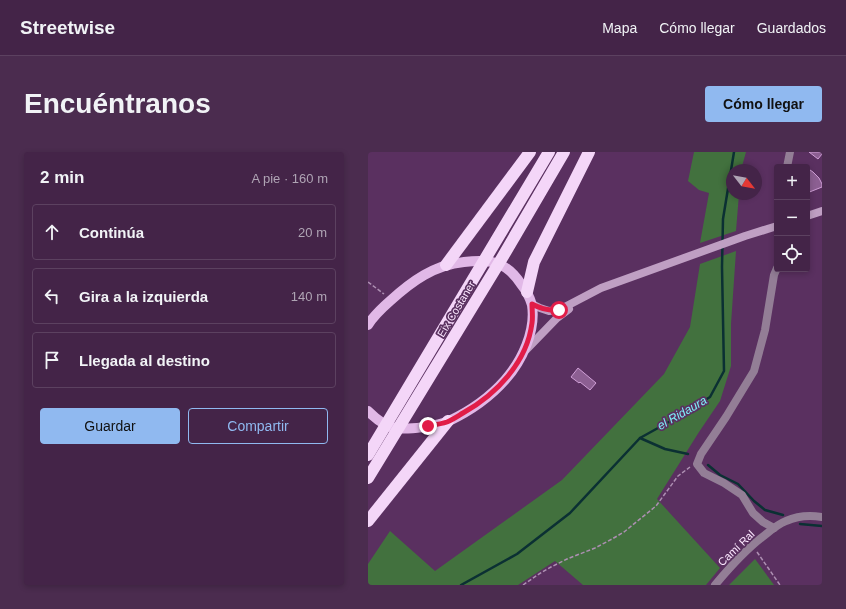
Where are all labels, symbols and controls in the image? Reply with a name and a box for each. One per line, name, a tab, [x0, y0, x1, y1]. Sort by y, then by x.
text: Streetwise	[20, 17, 115, 38]
text: Mapa	[602, 20, 637, 36]
text: Cómo llegar	[659, 20, 735, 36]
text: Guardados	[757, 20, 826, 36]
button: Cómo llegar	[705, 86, 822, 122]
text: Encuéntranos	[24, 88, 211, 119]
north arrow	[726, 164, 762, 200]
map controls	[774, 164, 810, 272]
button: +	[774, 164, 810, 200]
text: 2 min	[40, 168, 84, 187]
text: A pie · 160 m	[251, 171, 328, 186]
button: −	[774, 200, 810, 236]
icon: ahead	[41, 221, 63, 243]
text: Continúa	[79, 224, 144, 241]
text: 20 m	[298, 225, 327, 240]
button: locate	[774, 236, 810, 272]
street label: Eix Costaner	[435, 279, 478, 339]
icon: left	[41, 285, 63, 307]
text: Gira a la izquierda	[79, 288, 208, 305]
text: 140 m	[291, 289, 327, 304]
route start	[550, 301, 568, 319]
icon: arrive	[41, 349, 63, 371]
text: Llegada al destino	[79, 352, 210, 369]
water label: el Ridaura	[655, 393, 709, 433]
button: Guardar	[40, 408, 180, 444]
button: Compartir	[188, 408, 328, 444]
route end	[419, 417, 437, 435]
street label: Camí Ral	[715, 528, 757, 568]

